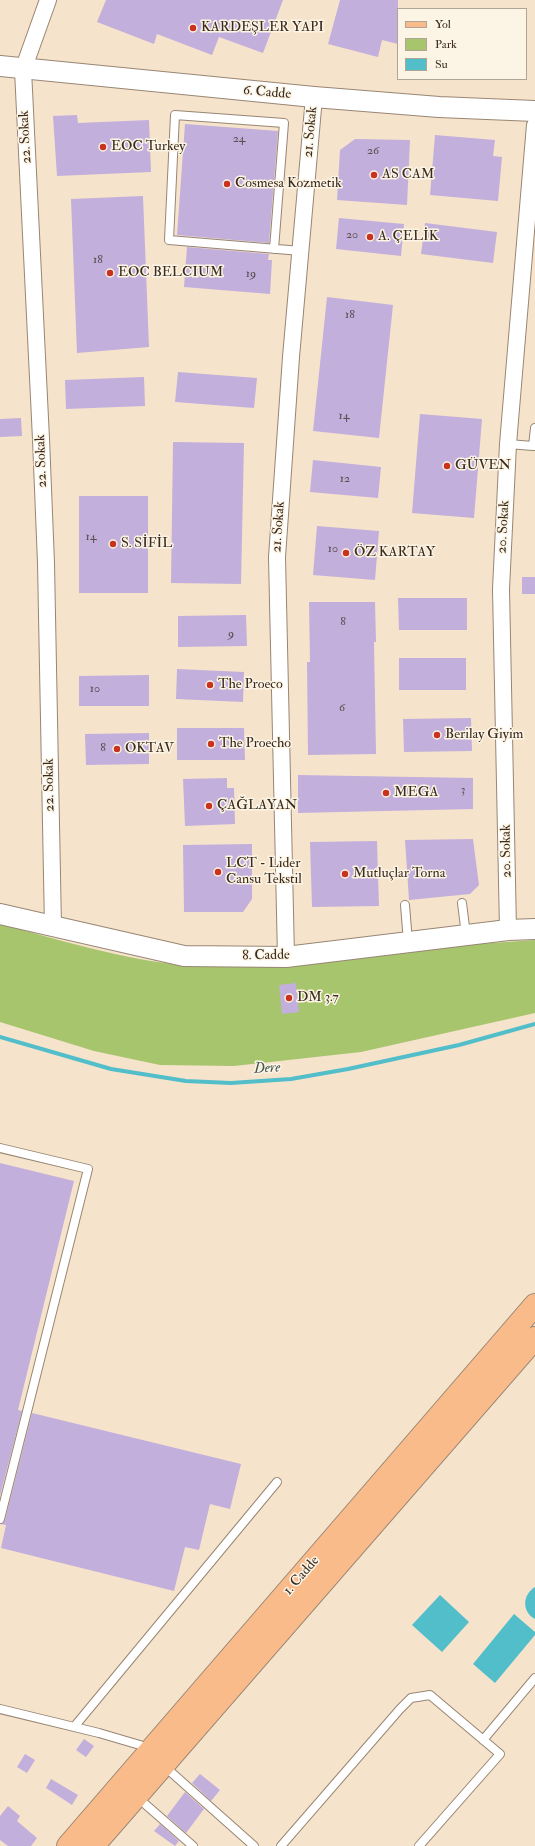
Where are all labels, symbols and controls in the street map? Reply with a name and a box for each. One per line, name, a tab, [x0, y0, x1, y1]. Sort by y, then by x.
legend	[397, 8, 527, 80]
text: Yol	[435, 17, 451, 32]
place label: KARDEŞLER YAPI	[201, 20, 324, 36]
marker: KARDEŞLER YAPI	[188, 23, 198, 33]
text: Park	[435, 37, 457, 52]
text: Su	[435, 57, 448, 72]
street label: 6. Cadde	[242, 83, 292, 103]
street label: 21. Sokak	[300, 106, 322, 158]
street label: 22. Sokak	[16, 110, 36, 164]
house number: 24	[233, 132, 245, 146]
place label: EOC Turkey	[111, 139, 186, 155]
marker: EOC Turkey	[98, 142, 108, 152]
house number: 26	[367, 144, 379, 158]
place label: AS CAM	[382, 167, 434, 183]
marker: AS CAM	[369, 170, 379, 180]
place label: Cosmesa Kozmetik	[235, 176, 342, 192]
marker: Cosmesa Kozmetik	[222, 179, 232, 189]
house number: 20	[346, 228, 358, 242]
place label: A. ÇELİK	[378, 229, 438, 245]
marker: A. ÇELİK	[365, 232, 375, 242]
house number: 18	[93, 253, 103, 267]
place label: EOC BELCIUM	[118, 265, 223, 281]
house number: 19	[246, 267, 256, 281]
marker: EOC BELCIUM	[105, 268, 115, 278]
house number: 18	[345, 308, 355, 322]
house number: 14	[339, 409, 349, 423]
street label: 22. Sokak	[33, 434, 51, 488]
place label: GÜVEN	[455, 458, 511, 474]
marker: GÜVEN	[442, 461, 452, 471]
house number: 12	[340, 472, 350, 486]
street label: 20. Sokak	[494, 500, 514, 554]
street label: 21. Sokak	[269, 501, 289, 553]
house number: 14	[86, 530, 96, 544]
place label: S. SİFİL	[121, 536, 172, 552]
marker: S. SİFİL	[108, 539, 118, 549]
house number: 10	[328, 542, 338, 556]
place label: ÖZ KARTAY	[354, 545, 435, 561]
marker: ÖZ KARTAY	[341, 548, 351, 558]
house number: 8	[340, 615, 346, 629]
house number: 9	[228, 627, 234, 641]
place label: The Proeco	[218, 677, 283, 693]
marker: The Proeco	[205, 680, 215, 690]
house number: 10	[90, 682, 100, 696]
house number: 6	[339, 701, 345, 715]
place label: Berilay Giyim	[445, 727, 523, 743]
marker: Berilay Giyim	[432, 730, 442, 740]
place label: The Proecho	[219, 736, 291, 752]
marker: The Proecho	[206, 739, 216, 749]
house number: 8	[100, 741, 106, 755]
place label: OKTAV	[125, 741, 174, 757]
marker: OKTAV	[112, 744, 122, 754]
street label: 22. Sokak	[41, 758, 59, 812]
house number: 3	[461, 783, 465, 797]
place label: MEGA	[394, 785, 438, 801]
marker: MEGA	[381, 788, 391, 798]
place label: ÇAĞLAYAN	[217, 798, 297, 814]
marker: ÇAĞLAYAN	[204, 801, 214, 811]
street label: 20. Sokak	[498, 824, 516, 878]
place label: LCT - Lider Cansu Tekstil	[226, 856, 302, 888]
place label: Mutluçlar Torna	[353, 866, 446, 882]
marker: LCT - Lider Cansu Tekstil	[213, 867, 223, 877]
marker: Mutluçlar Torna	[340, 869, 350, 879]
street label: 8. Cadde	[242, 947, 290, 965]
place label: DM 3.7	[297, 990, 339, 1006]
marker: DM 3.7	[284, 993, 294, 1003]
water label: Dere	[253, 1059, 281, 1079]
street label: 1. Cadde	[280, 1553, 324, 1599]

